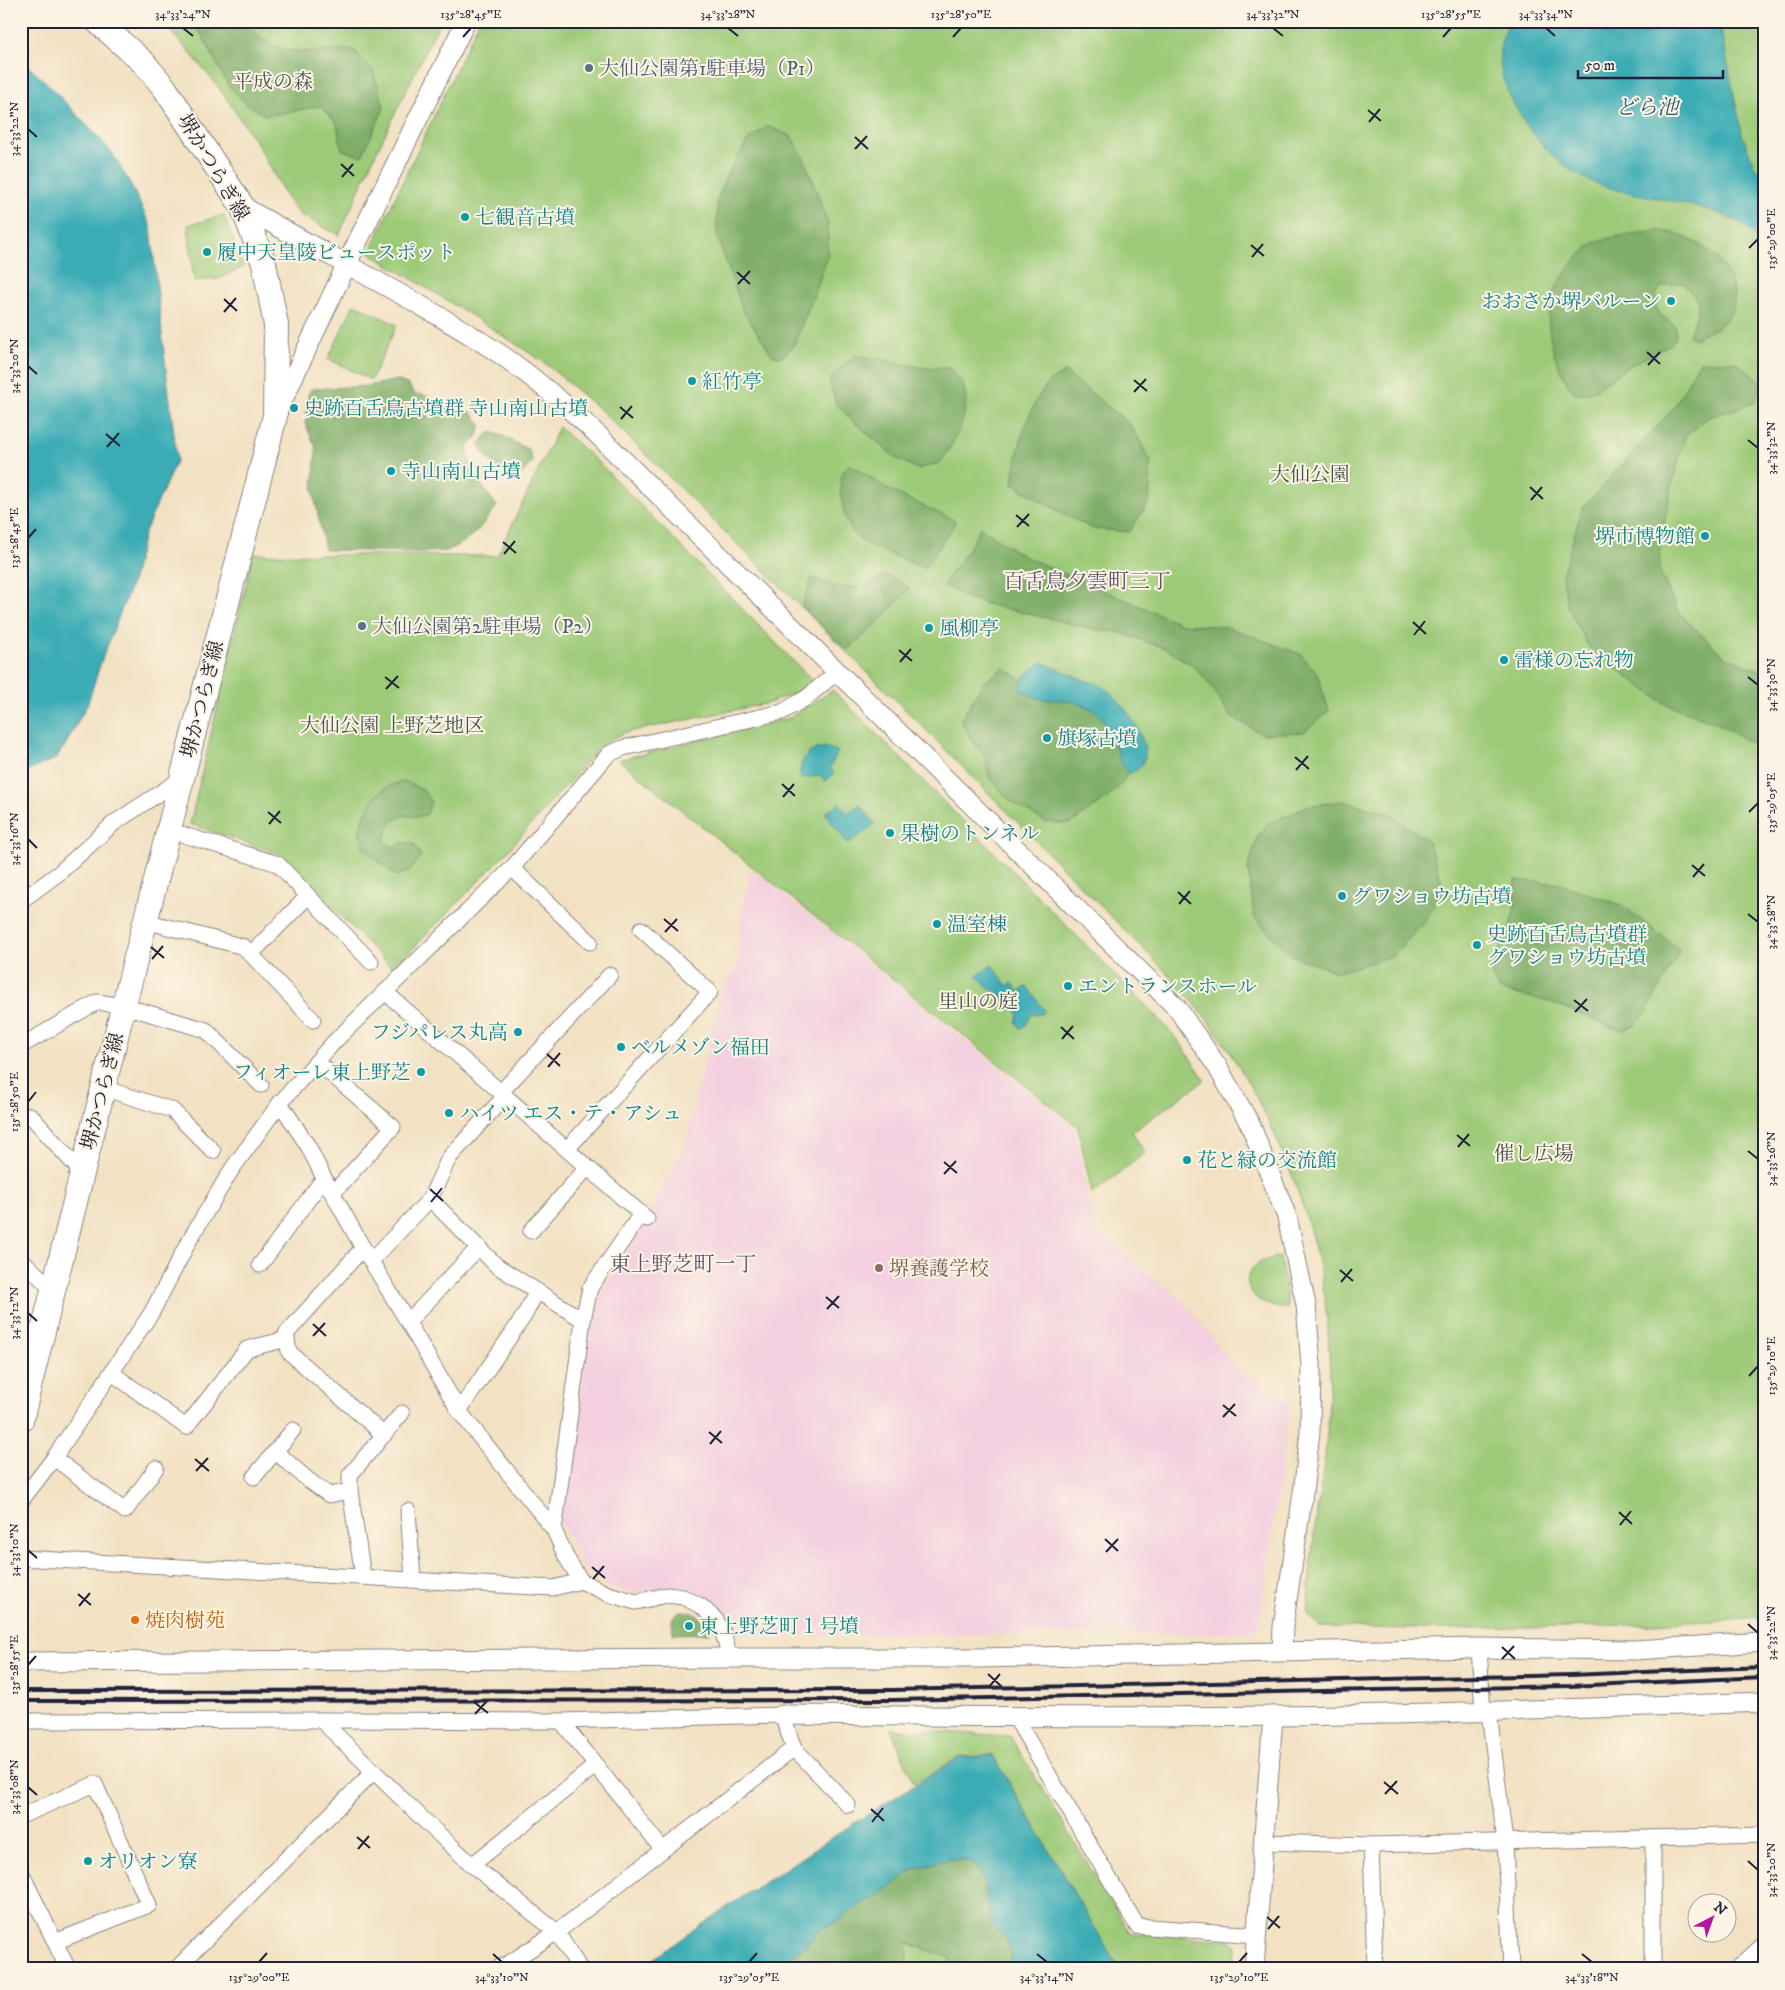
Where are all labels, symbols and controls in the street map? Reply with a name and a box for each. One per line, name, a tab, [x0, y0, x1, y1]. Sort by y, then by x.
text: 34°33'24"N	[155, 7, 211, 22]
text: 135°28'45"E	[441, 7, 502, 22]
text: 34°33'28"N	[701, 7, 756, 22]
text: 135°28'50"E	[931, 7, 992, 22]
text: 34°33'32"N	[1246, 7, 1300, 22]
text: 135°28'55"E	[1421, 7, 1482, 22]
text: 34°33'34"N	[1519, 7, 1573, 22]
scale bar	[1578, 48, 1722, 80]
text: 50 m	[1585, 56, 1615, 75]
place label: 大仙公園第1駐車場（P1）	[599, 57, 825, 82]
marker: 大仙公園第1駐車場（P1）	[583, 62, 595, 74]
park label: 平成の森	[233, 70, 313, 95]
water label: どら池	[1616, 95, 1680, 121]
text: 34°33'22"N	[7, 101, 22, 156]
street label: 堺かつらぎ線	[171, 110, 254, 226]
place label: 七観音古墳	[475, 206, 575, 231]
text: 135°29'00"E	[1764, 208, 1779, 270]
marker: 七観音古墳	[459, 211, 471, 223]
place label: 履中天皇陵ビュースポット	[217, 241, 456, 266]
marker: 履中天皇陵ビュースポット	[201, 246, 213, 258]
place label: おおさか堺バルーン	[1481, 290, 1661, 315]
marker: おおさか堺バルーン	[1665, 295, 1677, 307]
text: 34°33'20"N	[7, 338, 22, 394]
place label: 紅竹亭	[702, 370, 762, 395]
marker: 紅竹亭	[686, 375, 698, 387]
place label: 史跡百舌鳥古墳群 寺山南山古墳	[304, 397, 588, 422]
marker: 史跡百舌鳥古墳群 寺山南山古墳	[288, 402, 300, 414]
text: 34°33'32"N	[1764, 421, 1779, 475]
place label: 寺山南山古墳	[401, 460, 521, 485]
park label: 大仙公園	[1270, 463, 1350, 488]
marker: 寺山南山古墳	[385, 465, 397, 477]
text: 135°28'45"E	[7, 507, 22, 568]
place label: 堺市博物館	[1595, 525, 1695, 550]
marker: 堺市博物館	[1699, 530, 1711, 542]
district label: 百舌鳥夕雲町三丁	[1003, 569, 1171, 595]
place label: 大仙公園第2駐車場（P2）	[372, 615, 603, 640]
place label: 風柳亭	[939, 617, 999, 642]
marker: 大仙公園第2駐車場（P2）	[356, 620, 368, 632]
marker: 風柳亭	[923, 622, 935, 634]
street label: 堺かつらぎ線	[177, 638, 230, 761]
place label: 雷様の忘れ物	[1514, 649, 1634, 674]
marker: 雷様の忘れ物	[1498, 654, 1510, 666]
text: 34°33'30"N	[1764, 658, 1779, 712]
park label: 大仙公園 上野芝地区	[300, 714, 484, 739]
place label: 旗塚古墳	[1057, 727, 1137, 752]
marker: 旗塚古墳	[1041, 732, 1053, 744]
text: 135°29'05"E	[1764, 772, 1779, 833]
text: 34°33'16"N	[7, 812, 22, 866]
place label: 果樹のトンネル	[900, 822, 1039, 847]
marker: 果樹のトンネル	[884, 827, 896, 839]
place label: グワショウ坊古墳	[1352, 885, 1512, 910]
marker: グワショウ坊古墳	[1336, 890, 1348, 902]
text: 34°33'28"N	[1764, 894, 1779, 949]
place label: 温室棟	[947, 913, 1007, 938]
marker: 温室棟	[931, 918, 943, 930]
place label: 史跡百舌鳥古墳群 グワショウ坊古墳	[1487, 923, 1647, 971]
marker: 史跡百舌鳥古墳群 グワショウ坊古墳	[1471, 939, 1483, 951]
place label: エントランスホール	[1078, 975, 1257, 1000]
marker: エントランスホール	[1062, 980, 1074, 992]
park label: 里山の庭	[938, 990, 1018, 1015]
place label: フジパレス丸高	[371, 1021, 508, 1046]
marker: フジパレス丸高	[512, 1026, 524, 1038]
street label: 堺かつらぎ線	[77, 1030, 130, 1153]
place label: ベルメゾン福田	[631, 1036, 770, 1061]
marker: ベルメゾン福田	[615, 1041, 627, 1053]
place label: フィオーレ東上野芝	[233, 1061, 411, 1086]
marker: フィオーレ東上野芝	[415, 1066, 427, 1078]
text: 135°28'50"E	[7, 1071, 22, 1132]
place label: ハイツ エス・テ・アシュ	[459, 1102, 682, 1127]
marker: ハイツ エス・テ・アシュ	[443, 1107, 455, 1119]
text: 34°33'26"N	[1764, 1131, 1779, 1187]
park label: 催し広場	[1494, 1142, 1574, 1167]
place label: 花と緑の交流館	[1197, 1149, 1337, 1174]
marker: 花と緑の交流館	[1181, 1154, 1193, 1166]
district label: 東上野芝町一丁	[610, 1252, 757, 1278]
place label: 堺養護学校	[889, 1257, 989, 1282]
marker: 堺養護学校	[873, 1262, 885, 1274]
text: 34°33'12"N	[7, 1286, 22, 1340]
text: 135°29'10"E	[1764, 1336, 1779, 1395]
text: 34°33'10"N	[7, 1523, 22, 1577]
text: 34°33'22"N	[1764, 1605, 1779, 1660]
place label: 焼肉樹苑	[145, 1609, 225, 1634]
marker: 焼肉樹苑	[129, 1614, 141, 1626]
place label: 東上野芝町１号墳	[699, 1615, 859, 1640]
marker: 東上野芝町１号墳	[683, 1620, 695, 1632]
text: 135°28'55"E	[7, 1634, 22, 1695]
text: 34°33'08"N	[7, 1759, 22, 1815]
text: 34°33'20"N	[1764, 1842, 1779, 1898]
place label: オリオン寮	[98, 1850, 198, 1875]
marker: オリオン寮	[82, 1855, 94, 1867]
north arrow	[1688, 1892, 1738, 1942]
text: N	[1710, 1898, 1730, 1920]
text: 135°29'00"E	[228, 1970, 290, 1985]
text: 34°33'10"N	[475, 1970, 529, 1985]
text: 135°29'05"E	[719, 1970, 780, 1985]
text: 34°33'14"N	[1020, 1970, 1074, 1985]
text: 135°29'10"E	[1210, 1970, 1269, 1985]
text: 34°33'18"N	[1565, 1970, 1619, 1985]

